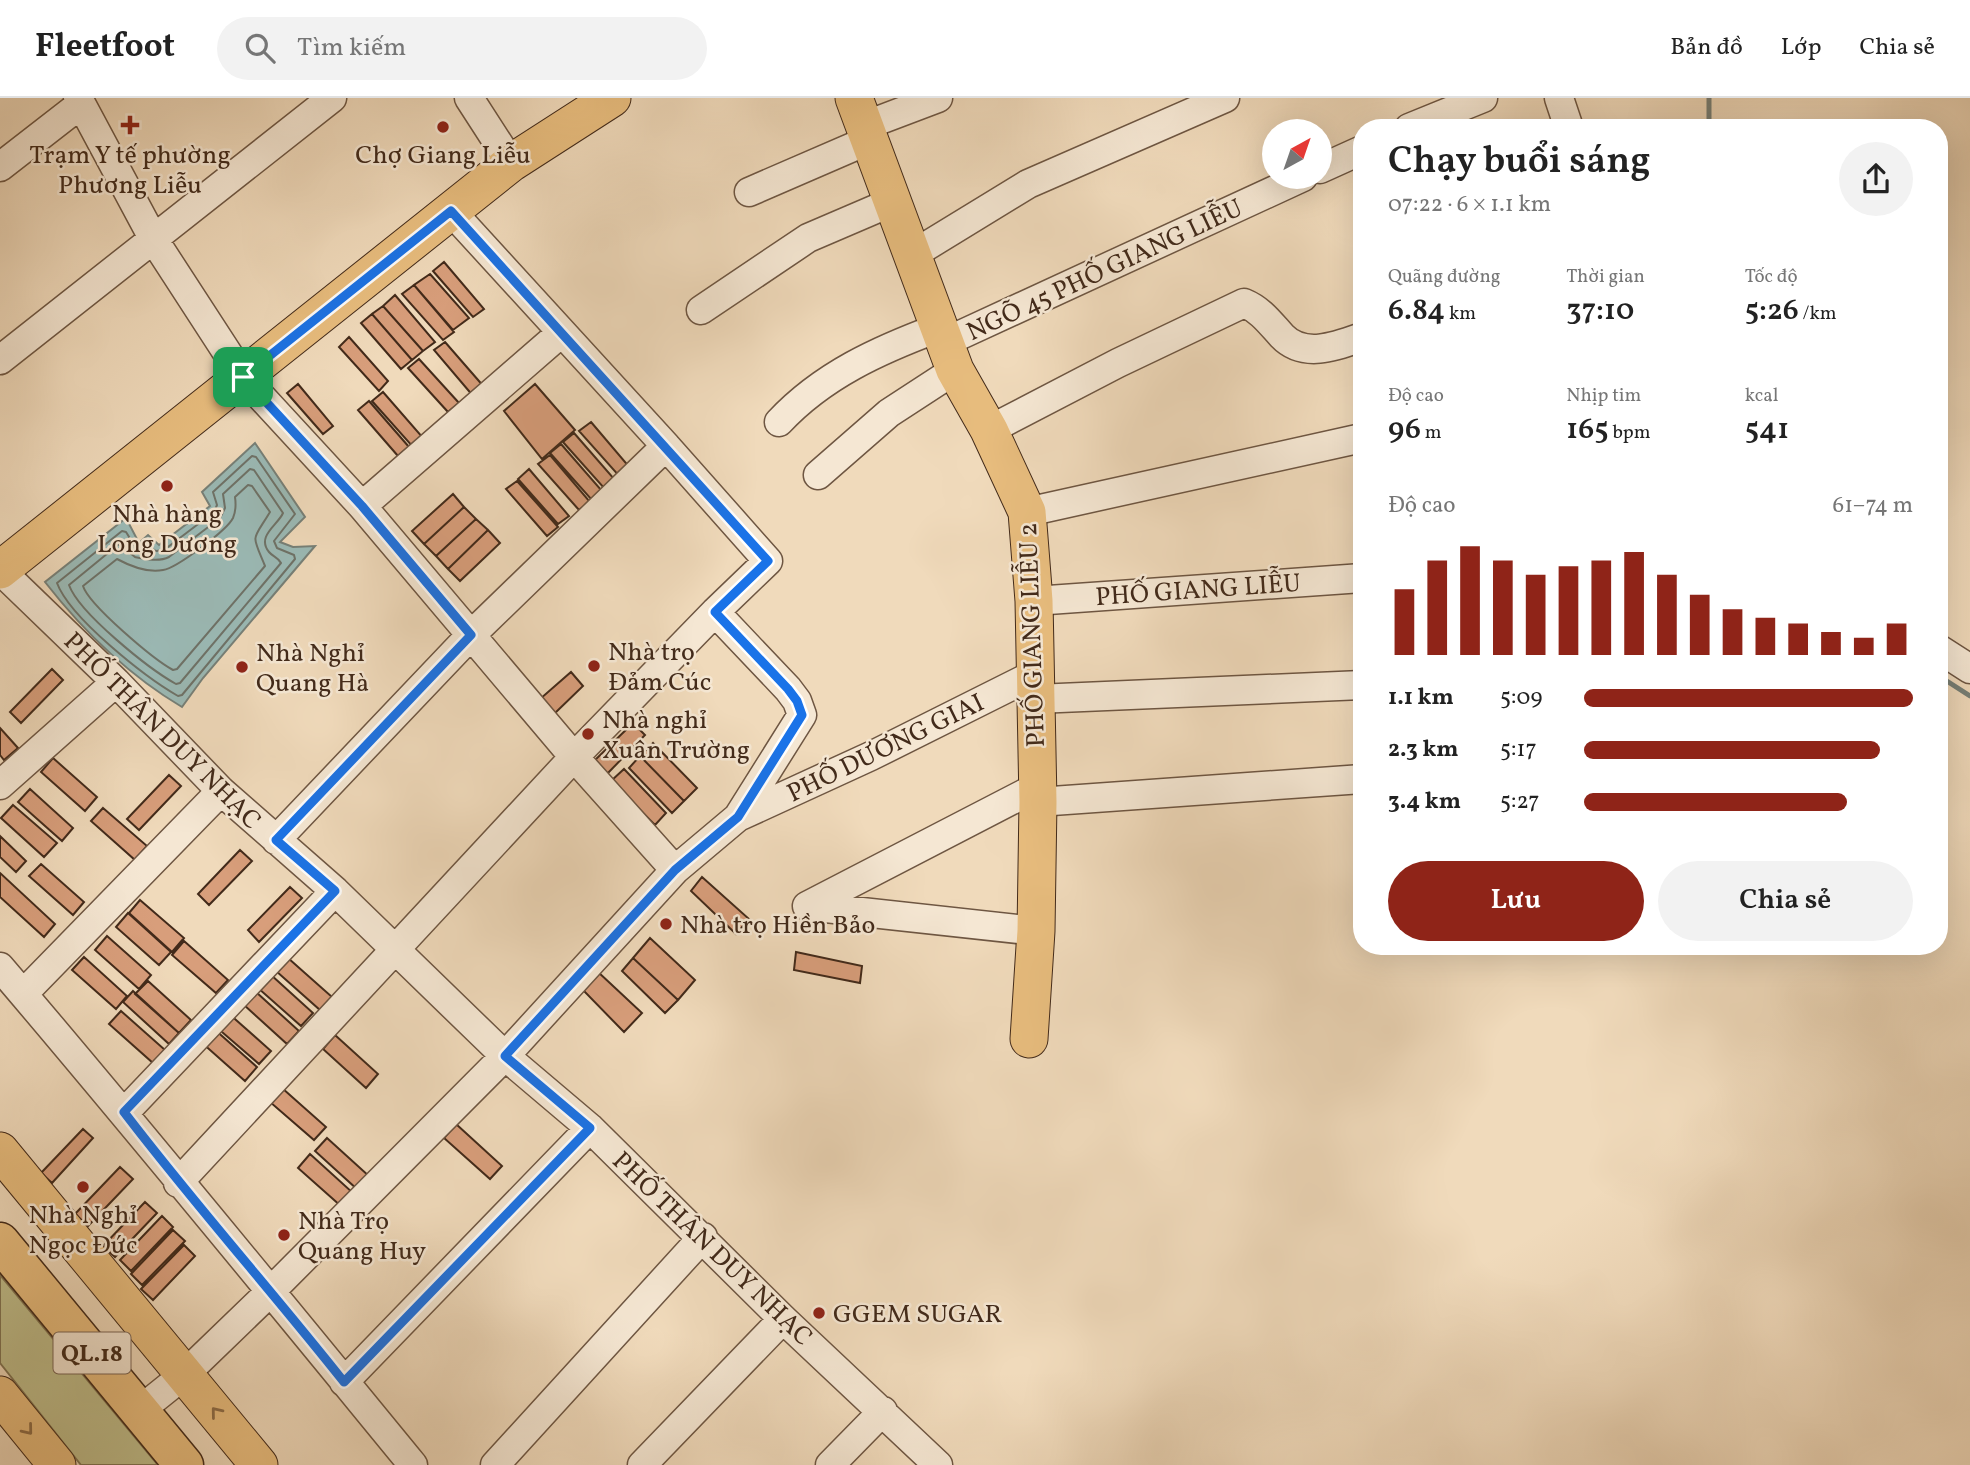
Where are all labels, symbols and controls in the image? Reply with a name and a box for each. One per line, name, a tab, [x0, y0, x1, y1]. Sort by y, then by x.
search box	[217, 17, 707, 80]
text: Fleetfoot	[35, 25, 175, 71]
icon: search	[241, 29, 279, 67]
text: Tìm kiếm	[297, 30, 406, 66]
text: Bản đồ	[1670, 31, 1743, 65]
text: Lớp	[1781, 31, 1821, 65]
text: Chia sẻ	[1859, 31, 1935, 65]
marker: Trạm Y tế phường Phương Liễu	[120, 115, 140, 135]
marker: Chợ Giang Liễu	[435, 119, 451, 135]
north arrow	[1262, 119, 1332, 189]
map controls	[1262, 119, 1332, 189]
text: Chạy buổi sáng	[1388, 136, 1651, 189]
place label: Trạm Y tế phường Phương Liễu	[29, 138, 231, 204]
place label: Chợ Giang Liễu	[355, 138, 531, 174]
button: share	[1839, 142, 1913, 216]
street label: NGÕ 45 PHỐ GIANG LIỄU	[960, 189, 1249, 351]
text: 07:22 · 6 × 1.1 km	[1388, 189, 1551, 221]
text: Quãng đường	[1388, 264, 1500, 290]
text: Thời gian	[1566, 264, 1645, 290]
text: Tốc độ	[1745, 264, 1798, 290]
text: 6.84	[1388, 290, 1445, 332]
text: 37:10	[1566, 290, 1634, 332]
text: 5:26	[1745, 290, 1799, 332]
text: km	[1445, 301, 1476, 327]
text: /km	[1799, 301, 1837, 327]
pin	[213, 347, 273, 407]
icon: arrive	[224, 358, 262, 396]
text: Độ cao	[1388, 383, 1444, 409]
text: Nhịp tim	[1566, 383, 1641, 409]
text: kcal	[1745, 383, 1778, 409]
text: 96	[1388, 409, 1421, 451]
text: 165	[1566, 409, 1609, 451]
text: 541	[1745, 409, 1789, 451]
text: m	[1421, 420, 1442, 446]
text: bpm	[1609, 420, 1651, 446]
marker: Nhà hàng Long Dương	[159, 478, 175, 494]
text: Độ cao	[1388, 490, 1456, 522]
text: 61–74 m	[1833, 490, 1913, 522]
place label: Nhà hàng Long Dương	[97, 497, 237, 563]
street label: PHỐ GIANG LIỄU 2	[1009, 522, 1055, 748]
street label: PHỐ GIANG LIỄU	[1094, 564, 1302, 616]
street label: PHỐ THÂN DUY NHẠC	[55, 624, 269, 838]
place label: Nhà trọ Đảm Cúc	[608, 635, 711, 701]
place label: Nhà Nghỉ Quang Hà	[256, 636, 369, 702]
marker: Nhà trọ Đảm Cúc	[586, 658, 602, 674]
marker: Nhà Nghỉ Quang Hà	[234, 659, 250, 675]
text: 1.1 km	[1388, 682, 1454, 714]
text: 5:09	[1500, 682, 1542, 714]
street label: PHỐ DƯƠNG GIAI	[781, 685, 990, 812]
place label: Nhà nghỉ Xuân Trường	[602, 703, 750, 769]
marker: Nhà nghỉ Xuân Trường	[580, 726, 596, 742]
text: 2.3 km	[1388, 734, 1459, 766]
text: 5:17	[1500, 734, 1537, 766]
text: 3.4 km	[1388, 786, 1461, 818]
text: 5:27	[1500, 786, 1539, 818]
button: Lưu	[1388, 861, 1644, 941]
button: Chia sẻ	[1658, 861, 1913, 941]
place label: Nhà trọ Hiền Bảo	[680, 908, 875, 944]
marker: Nhà trọ Hiền Bảo	[658, 916, 674, 932]
street label: PHỐ THÂN DUY NHẠC	[603, 1143, 820, 1355]
marker: Nhà Nghỉ Ngọc Đức	[75, 1179, 91, 1195]
place label: Nhà Nghỉ Ngọc Đức	[28, 1198, 138, 1264]
place label: Nhà Trọ Quang Huy	[298, 1204, 426, 1270]
marker: Nhà Trọ Quang Huy	[276, 1227, 292, 1243]
place label: GGEM SUGAR	[833, 1297, 1002, 1333]
marker: GGEM SUGAR	[811, 1305, 827, 1321]
road number: QL.18	[54, 1332, 130, 1373]
one-way arrow	[212, 1408, 224, 1421]
one-way arrow	[20, 1423, 33, 1435]

